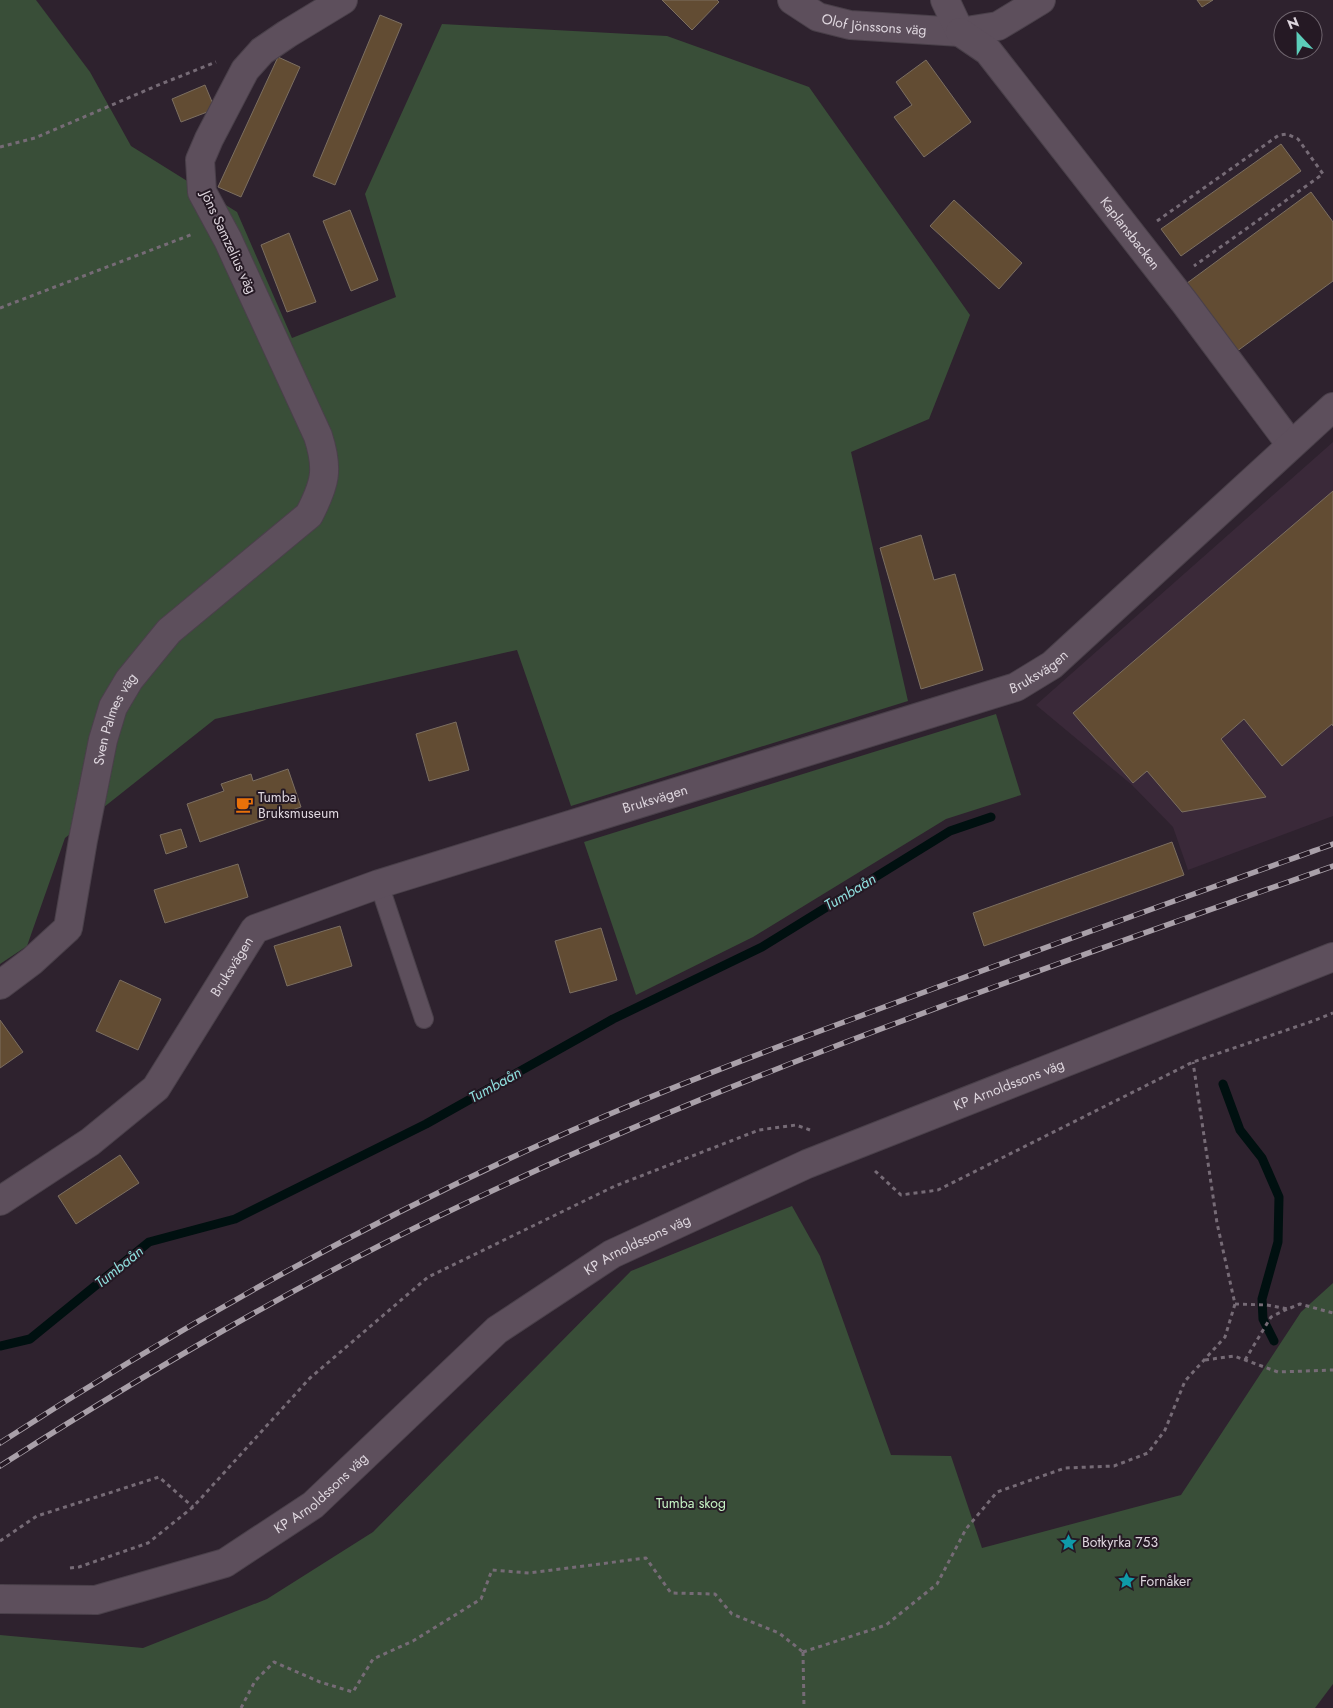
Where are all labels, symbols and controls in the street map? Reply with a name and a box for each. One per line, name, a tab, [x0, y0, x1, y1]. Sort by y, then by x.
street label: Olof Jönssons väg	[820, 8, 927, 40]
north arrow	[1273, 10, 1323, 60]
text: N	[1284, 12, 1302, 34]
street label: Jöns Samzelius väg	[195, 185, 262, 297]
street label: Kaplansbacken	[1096, 192, 1165, 274]
street label: Bruksvägen	[1007, 645, 1072, 698]
street label: Sven Palmes väg	[88, 668, 141, 767]
street label: Bruksvägen	[620, 779, 690, 818]
place label: Tumba Bruksmuseum	[258, 787, 339, 823]
cafe icon: Tumba Bruksmuseum	[234, 795, 254, 815]
water label: Tumbaån	[820, 868, 880, 916]
street label: Bruksvägen	[205, 933, 258, 1000]
street label: KP Arnoldssons väg	[951, 1054, 1067, 1115]
water label: Tumbaån	[465, 1062, 525, 1108]
street label: KP Arnoldssons väg	[580, 1209, 694, 1280]
water label: Tumbaån	[90, 1240, 148, 1294]
street label: KP Arnoldssons väg	[270, 1448, 372, 1538]
park label: Tumba skog	[656, 1493, 726, 1513]
place icon: Botkyrka 753	[1058, 1532, 1078, 1552]
place label: Botkyrka 753	[1082, 1532, 1158, 1552]
place icon: Fornåker	[1116, 1571, 1136, 1591]
place label: Fornåker	[1140, 1571, 1191, 1591]

